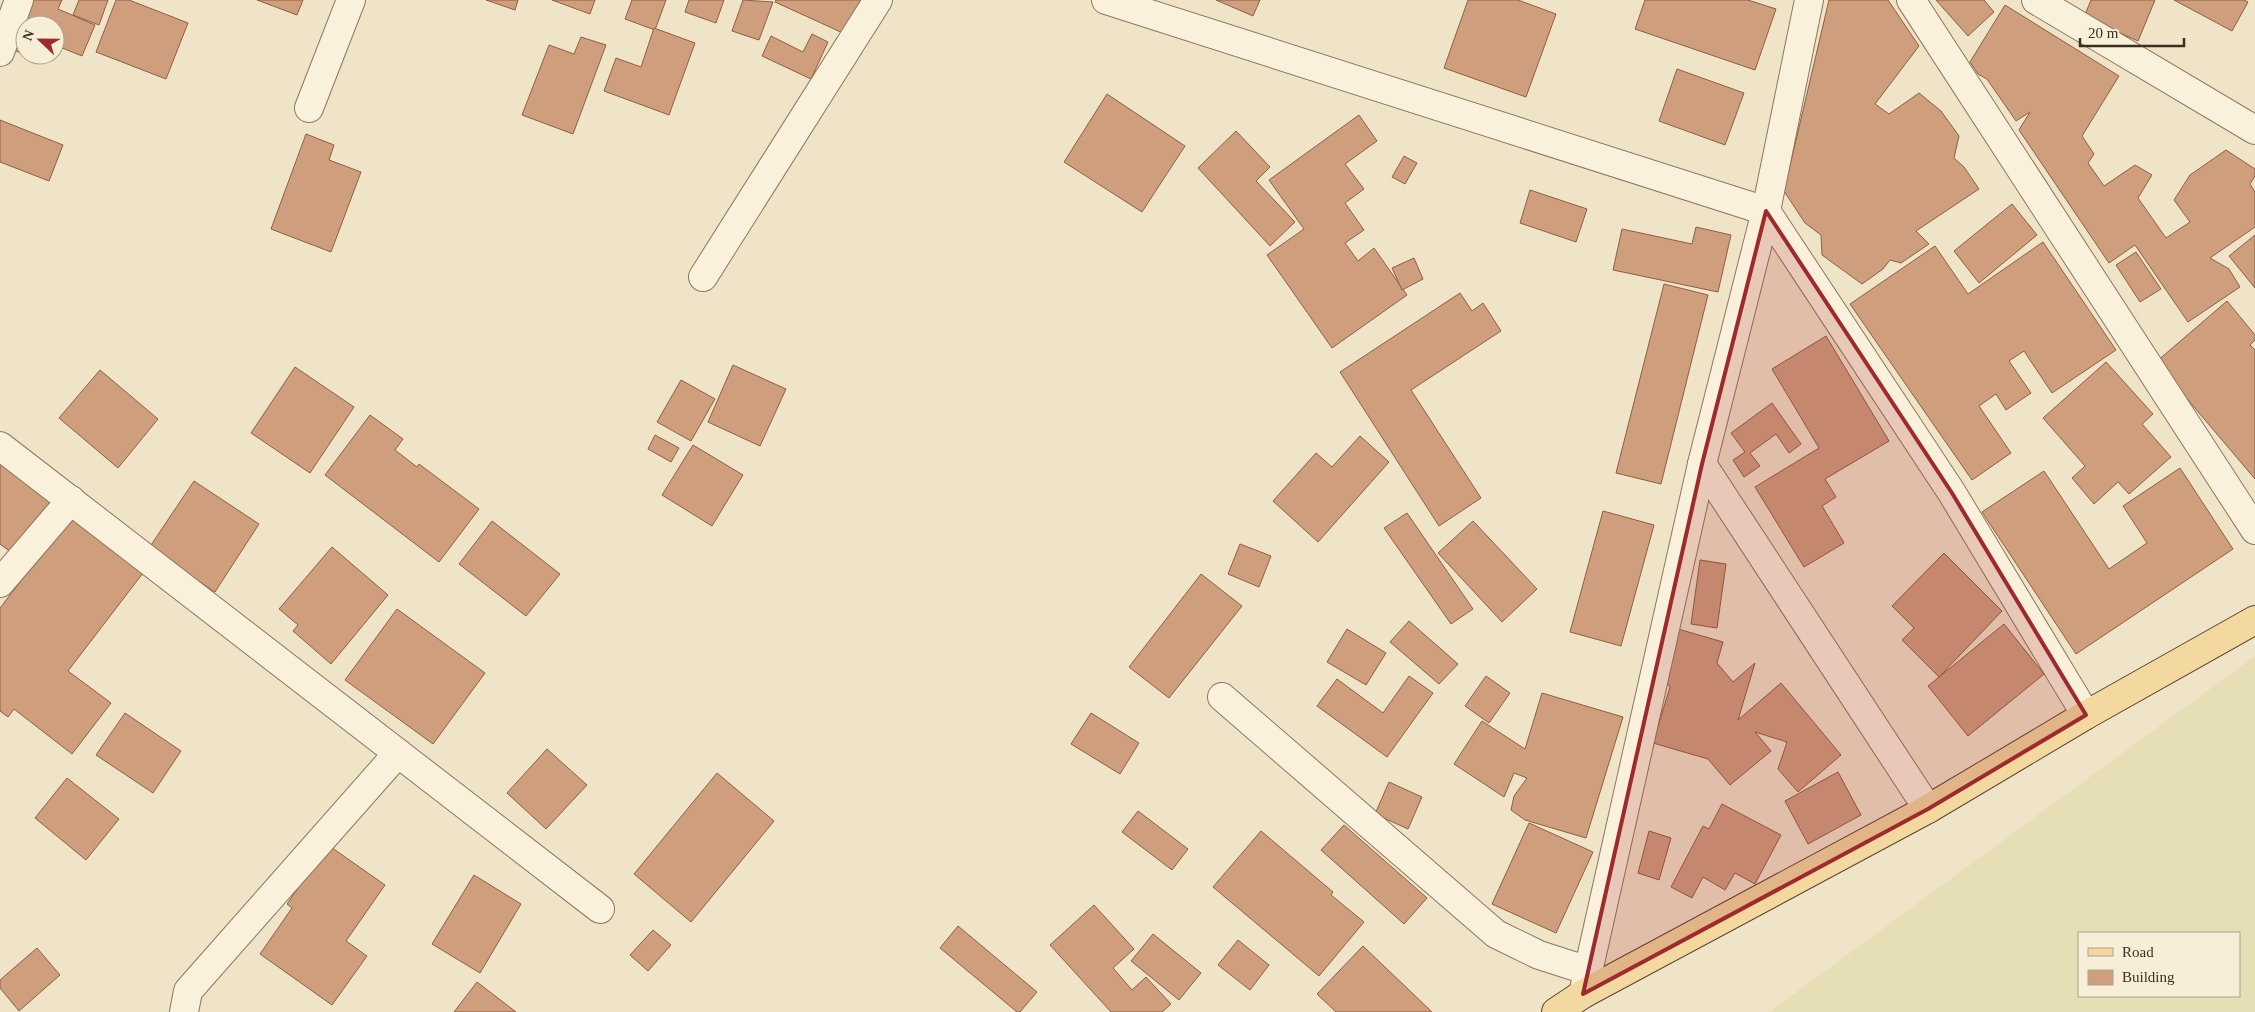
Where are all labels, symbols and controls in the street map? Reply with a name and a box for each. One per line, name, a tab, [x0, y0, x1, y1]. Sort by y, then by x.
north arrow	[15, 15, 65, 65]
scale bar	[2080, 15, 2184, 47]
text: 20 m	[2088, 25, 2119, 41]
text: N	[20, 28, 37, 43]
legend	[2078, 932, 2240, 997]
text: Road	[2122, 944, 2154, 960]
text: Building	[2122, 969, 2175, 985]

